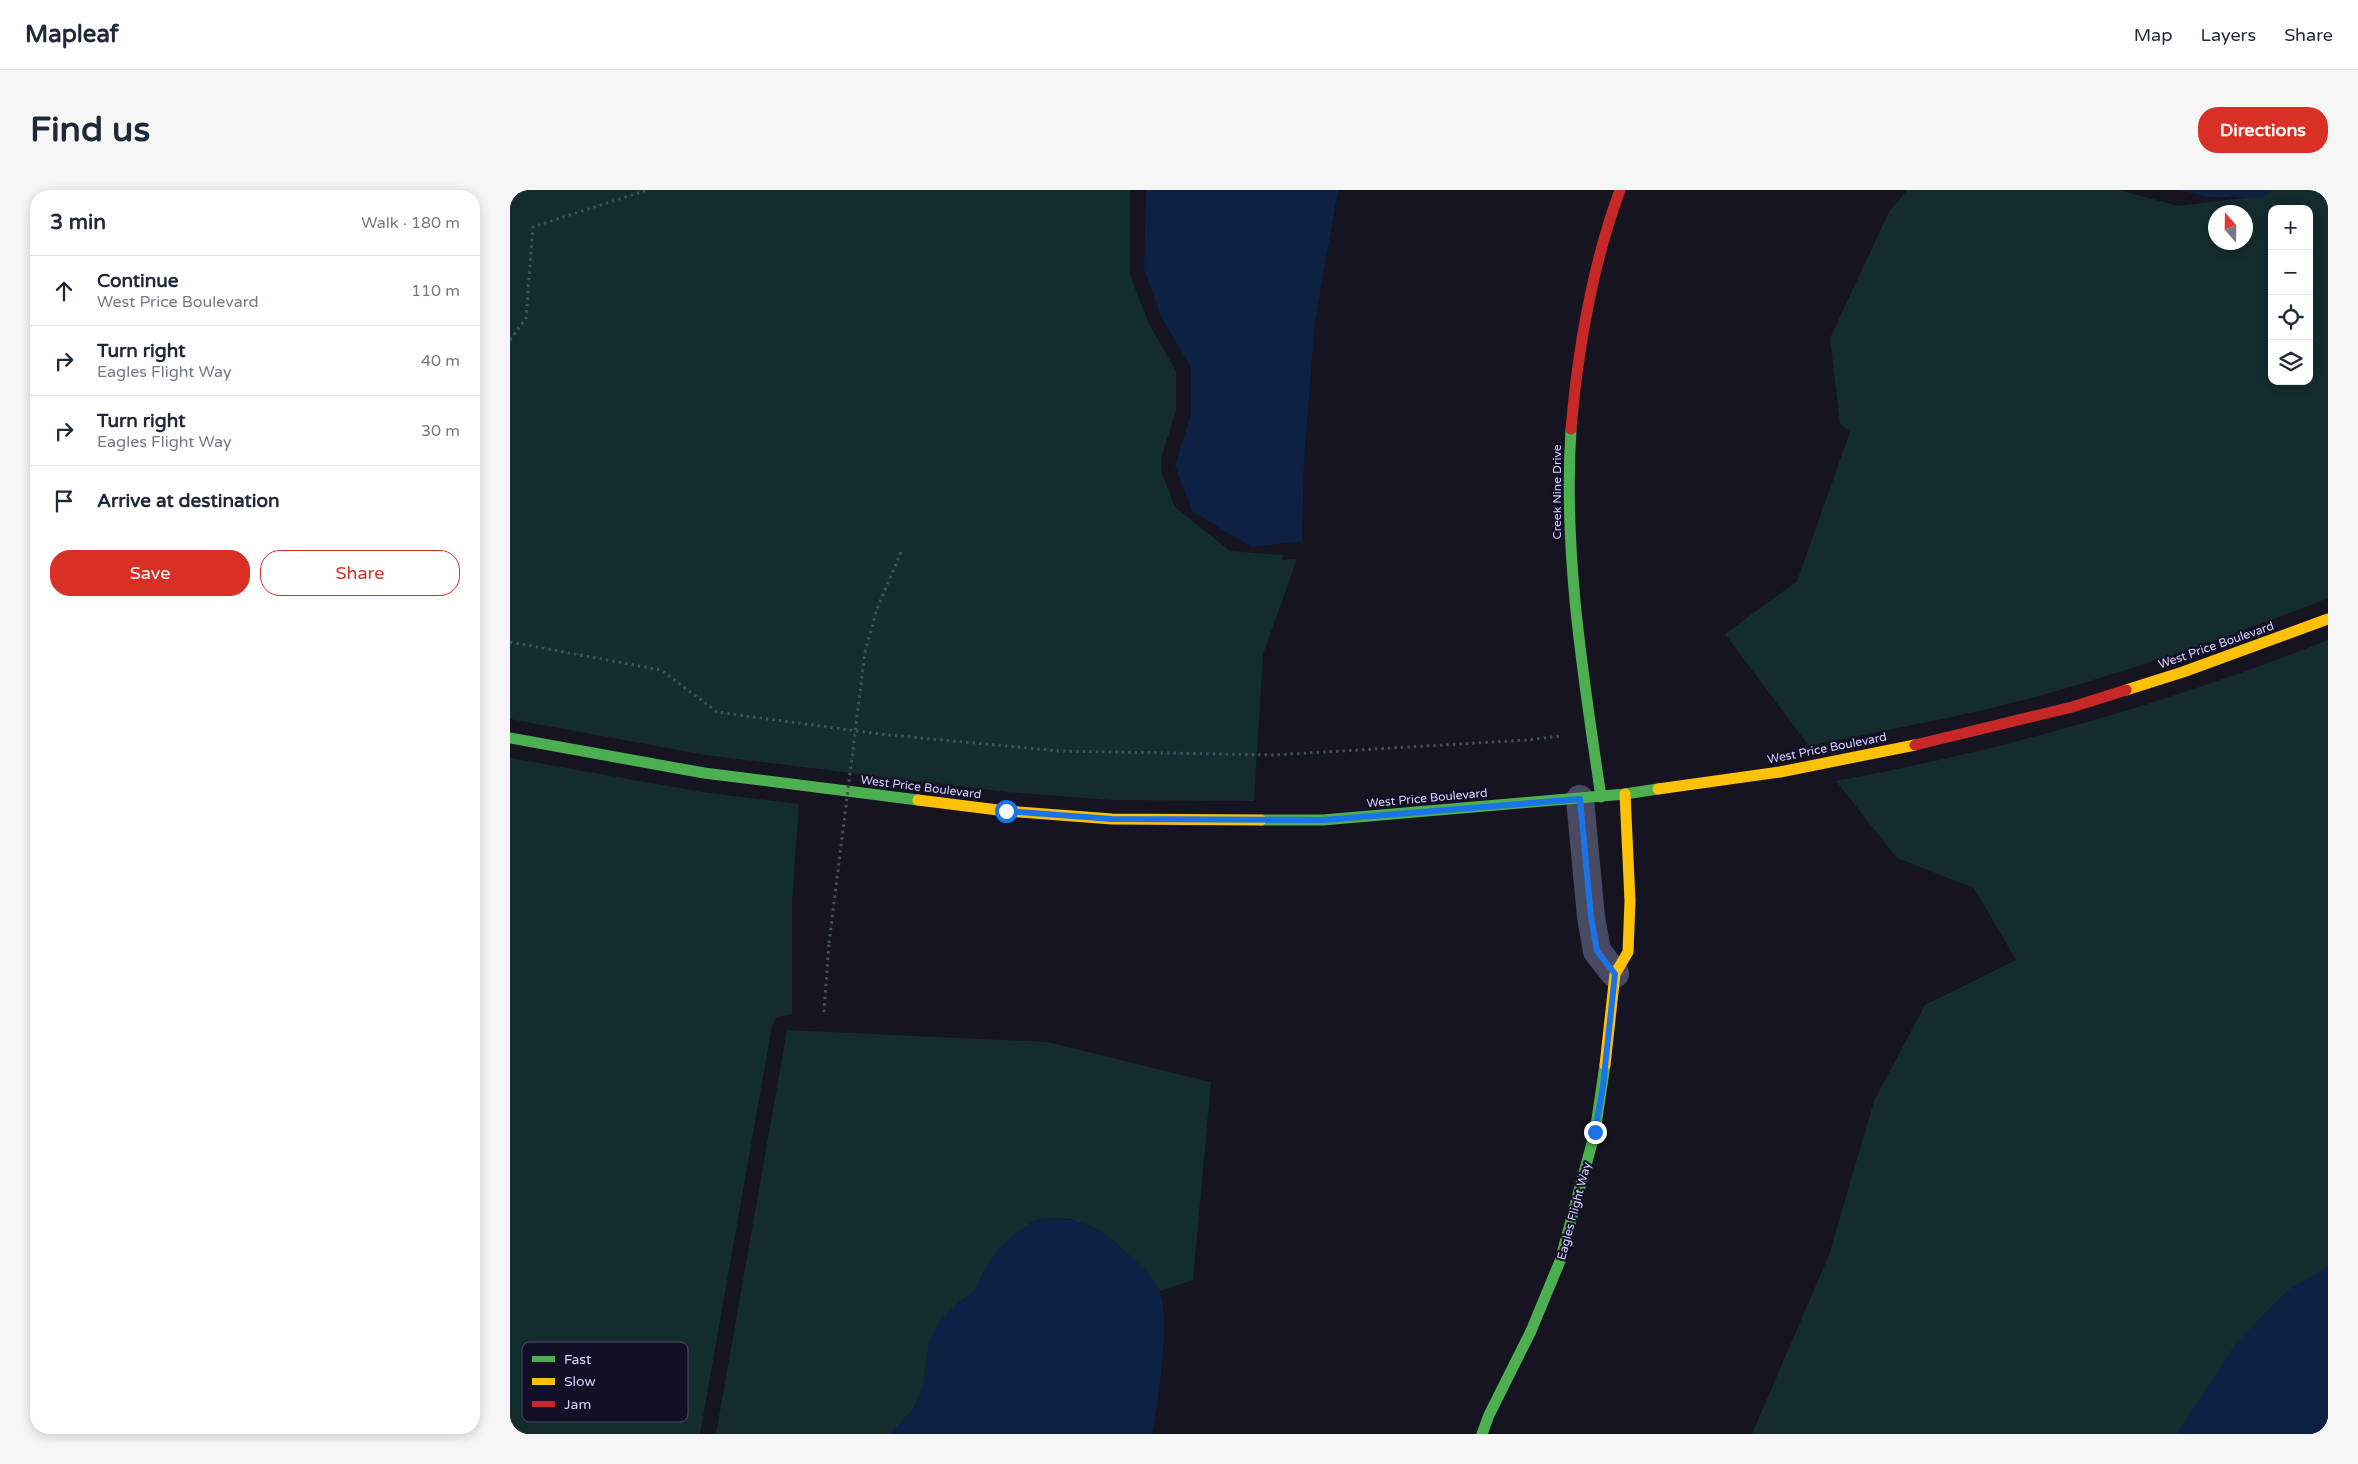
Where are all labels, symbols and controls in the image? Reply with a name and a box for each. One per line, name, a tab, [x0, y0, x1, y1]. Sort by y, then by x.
text: Mapleaf	[25, 20, 119, 49]
text: Map	[2134, 24, 2173, 46]
text: Layers	[2201, 24, 2256, 46]
text: Share	[2284, 24, 2333, 46]
button: Directions	[2198, 107, 2328, 153]
text: Find us	[30, 109, 150, 151]
north arrow	[2208, 205, 2253, 250]
map controls	[2268, 205, 2313, 385]
button: +	[2268, 205, 2313, 250]
text: 3 min	[50, 210, 106, 235]
text: Walk · 180 m	[361, 213, 460, 233]
button: −	[2268, 250, 2313, 295]
text: Continue	[97, 270, 179, 292]
icon: ahead	[50, 277, 78, 305]
text: 110 m	[411, 281, 460, 301]
text: West Price Boulevard	[97, 292, 259, 312]
button: locate	[2268, 295, 2313, 340]
text: Turn right	[97, 340, 185, 362]
button: layers	[2268, 340, 2313, 385]
icon: right	[50, 347, 78, 375]
text: 40 m	[421, 351, 460, 371]
text: Eagles Flight Way	[97, 362, 232, 382]
text: Turn right	[97, 410, 185, 432]
icon: right	[50, 417, 78, 445]
text: 30 m	[421, 421, 460, 441]
text: Eagles Flight Way	[97, 432, 232, 452]
street label: Creek Nine Drive	[1550, 444, 1564, 540]
icon: arrive	[50, 487, 78, 515]
text: Arrive at destination	[97, 490, 280, 512]
button: Save	[50, 550, 250, 596]
button: Share	[260, 550, 460, 596]
street label: West Price Boulevard	[2156, 619, 2276, 671]
street label: West Price Boulevard	[1766, 730, 1888, 766]
street label: West Price Boulevard	[860, 773, 982, 801]
street label: West Price Boulevard	[1366, 786, 1488, 810]
route start	[995, 800, 1018, 823]
route end	[1584, 1121, 1607, 1144]
street label: Eagles Flight Way	[1554, 1160, 1594, 1262]
legend	[522, 1342, 688, 1422]
text: Fast	[564, 1351, 592, 1368]
text: Slow	[564, 1373, 596, 1390]
text: Jam	[564, 1396, 591, 1413]

